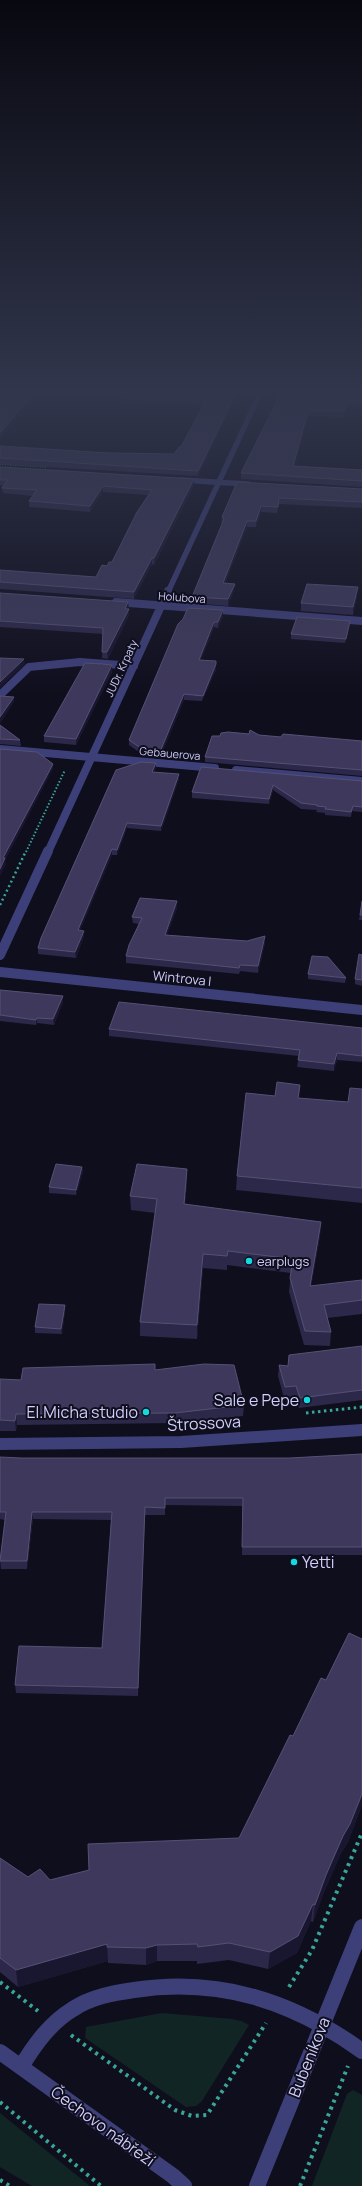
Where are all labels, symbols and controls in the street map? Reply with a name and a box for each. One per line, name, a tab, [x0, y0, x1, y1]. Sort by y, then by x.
street label: Holubova	[158, 588, 206, 606]
street label: JUDr. Krpaty	[101, 637, 141, 699]
street label: Gebauerova	[139, 743, 201, 763]
street label: Wintrova I	[152, 966, 212, 990]
place label: earplugs	[257, 1252, 310, 1270]
marker: earplugs	[244, 1256, 254, 1266]
place label: Sale e Pepe	[214, 1389, 299, 1411]
marker: Sale e Pepe	[302, 1395, 312, 1405]
place label: El.Micha studio	[26, 1401, 138, 1423]
marker: El.Micha studio	[141, 1407, 151, 1417]
street label: Štrossova	[167, 1410, 241, 1436]
place label: Yetti	[302, 1551, 335, 1573]
marker: Yetti	[289, 1557, 299, 1567]
street label: Bubeníkova	[283, 2014, 335, 2100]
street label: Čechovo nábřeží	[46, 2081, 160, 2171]

